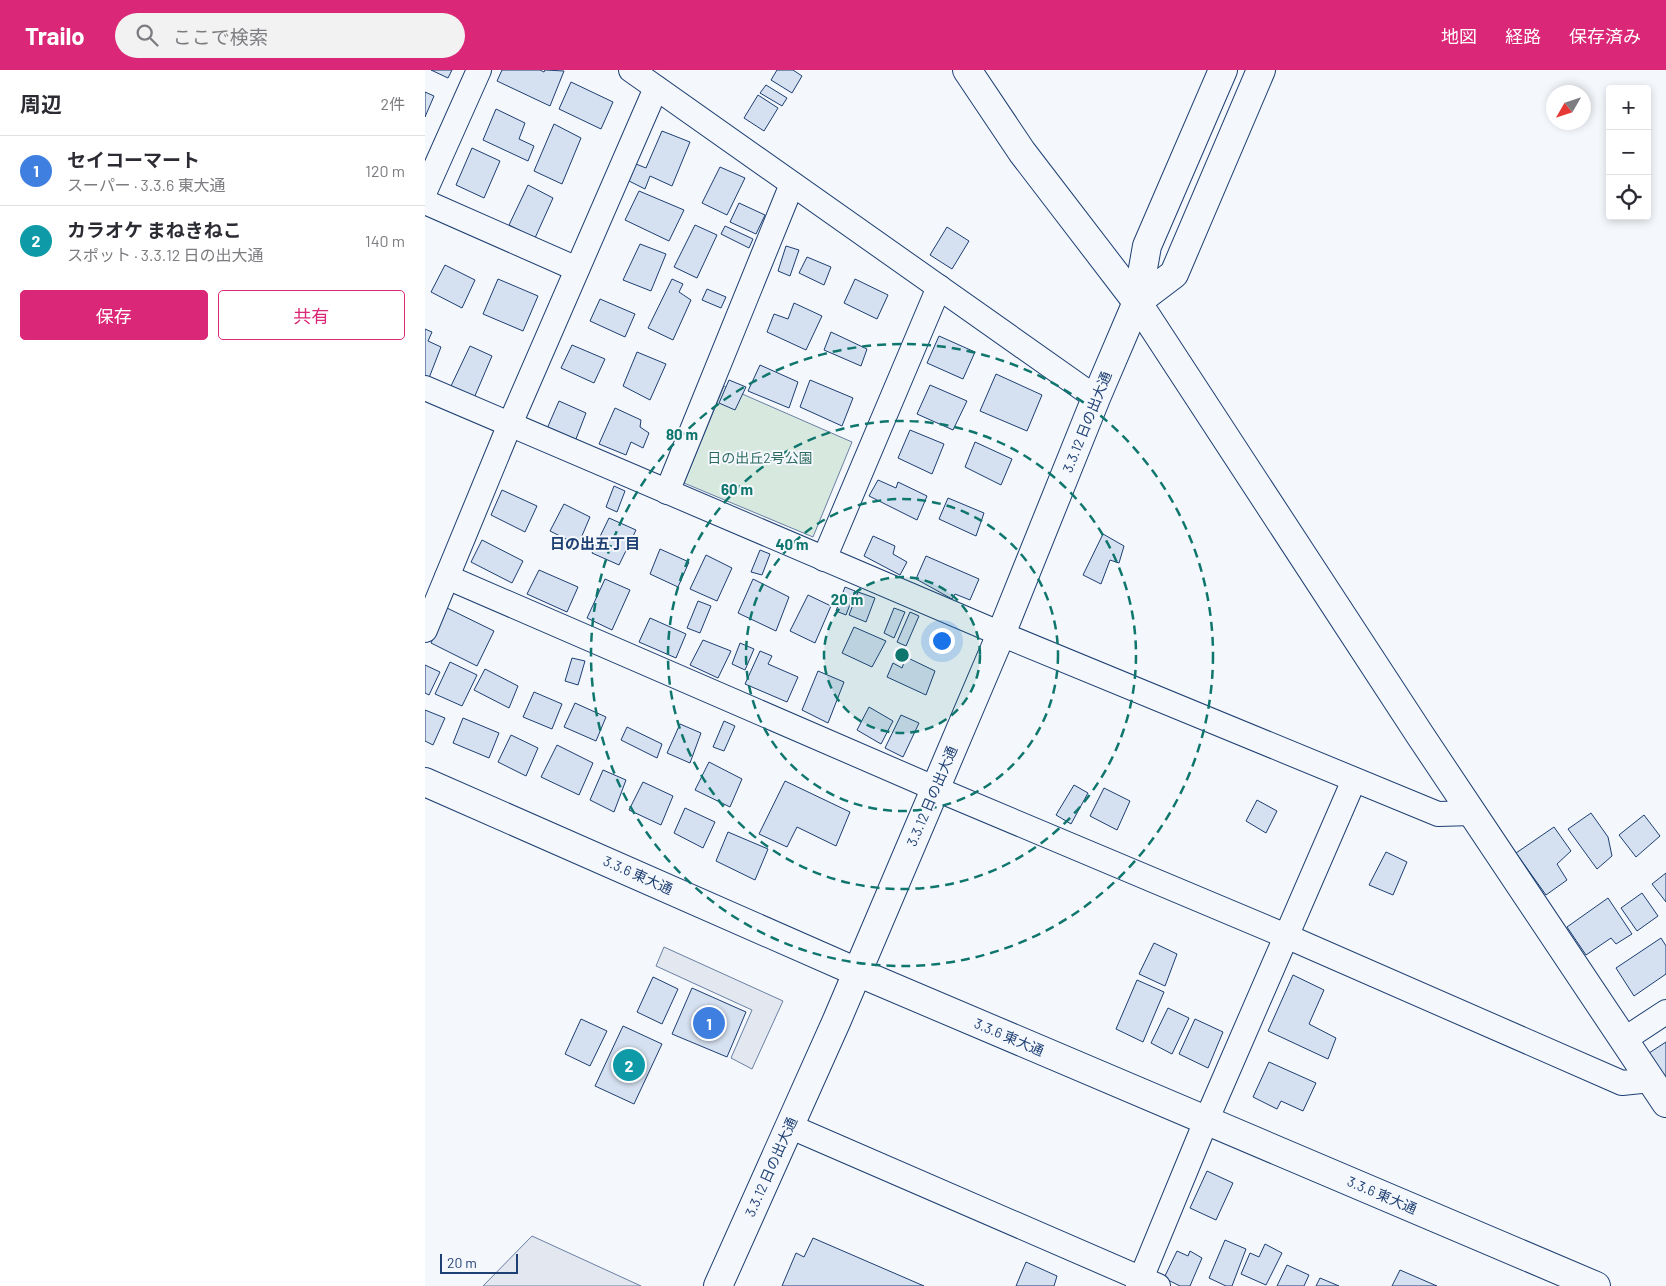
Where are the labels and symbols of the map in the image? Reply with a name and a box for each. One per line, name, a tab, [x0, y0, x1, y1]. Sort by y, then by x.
north arrow	[1546, 85, 1591, 130]
street label: 3.3.12 日の出大通	[1059, 369, 1115, 475]
text: 80 m	[666, 425, 698, 443]
park label: 日の出丘2号公園	[707, 449, 813, 466]
text: 60 m	[721, 480, 753, 498]
district label: 日の出五丁目	[550, 534, 640, 552]
text: 40 m	[775, 535, 809, 553]
text: 20 m	[831, 590, 863, 608]
your location	[929, 628, 955, 654]
centre of rings	[893, 646, 911, 664]
street label: 3.3.12 日の出大通	[903, 743, 960, 849]
street label: 3.3.6 東大通	[601, 852, 676, 897]
pin: 1	[693, 1004, 725, 1042]
street label: 3.3.6 東大通	[972, 1014, 1047, 1059]
pin: 2	[613, 1046, 645, 1084]
street label: 3.3.12 日の出大通	[741, 1114, 800, 1219]
street label: 3.3.6 東大通	[1345, 1172, 1420, 1217]
scale bar	[440, 1251, 517, 1274]

